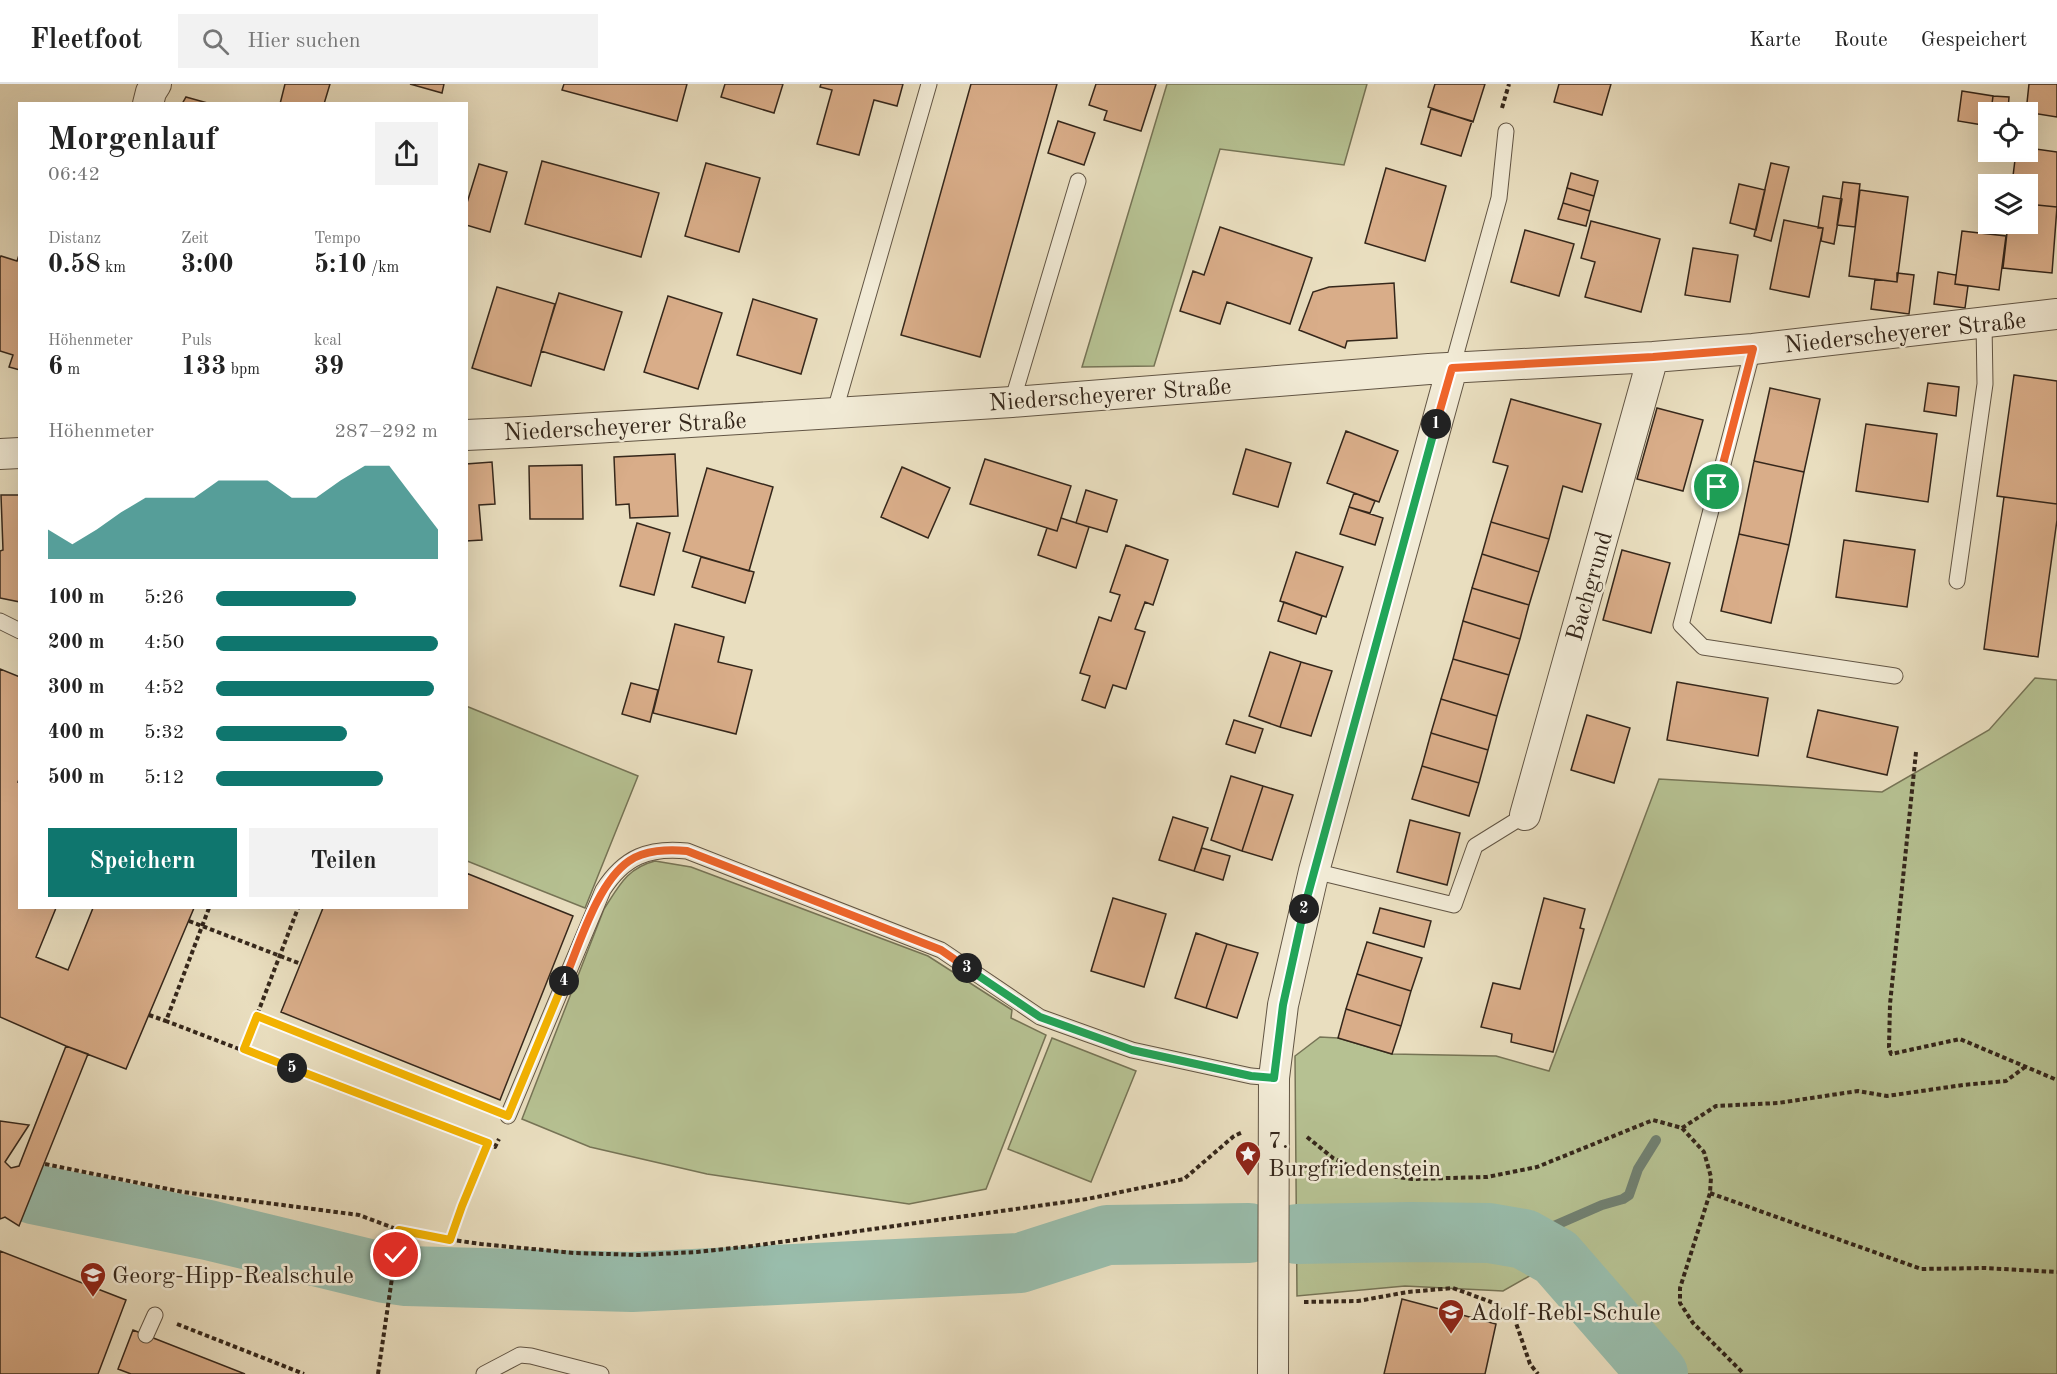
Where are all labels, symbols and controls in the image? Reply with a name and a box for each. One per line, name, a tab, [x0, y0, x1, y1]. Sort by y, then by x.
search box	[178, 14, 598, 68]
icon: search	[199, 25, 232, 58]
text: Fleetfoot	[30, 27, 142, 55]
text: Hier suchen	[247, 30, 361, 52]
text: Karte	[1749, 30, 1801, 51]
text: Route	[1834, 30, 1888, 51]
text: Gespeichert	[1921, 30, 2027, 51]
map controls	[1978, 102, 2038, 234]
button: locate	[1978, 102, 2038, 162]
button: share	[375, 122, 438, 185]
text: Morgenlauf	[48, 124, 217, 157]
text: 06:42	[48, 165, 100, 185]
button: layers	[1978, 174, 2038, 234]
text: Distanz	[48, 231, 101, 247]
text: Zeit	[181, 231, 209, 247]
text: Tempo	[314, 231, 361, 247]
text: 0.58	[48, 252, 101, 278]
text: 3:00	[181, 252, 234, 278]
text: 5:10	[314, 252, 367, 278]
text: km	[101, 260, 126, 276]
text: /km	[367, 260, 399, 276]
street label: Niederscheyerer Straße	[1783, 309, 2027, 359]
text: Höhenmeter	[48, 333, 133, 349]
text: Puls	[181, 333, 212, 349]
text: kcal	[314, 333, 342, 349]
text: 6	[48, 354, 63, 380]
text: 133	[181, 354, 226, 380]
text: 39	[314, 354, 344, 380]
text: m	[63, 362, 80, 378]
text: bpm	[226, 362, 260, 378]
street label: Niederscheyerer Straße	[988, 376, 1232, 416]
pin: 1	[1421, 409, 1451, 439]
street label: Niederscheyerer Straße	[503, 410, 747, 446]
text: 1	[1431, 416, 1441, 432]
text: Höhenmeter	[48, 422, 154, 442]
text: 287–292 m	[335, 422, 438, 442]
pin	[1691, 461, 1742, 512]
icon: arrive	[1700, 470, 1733, 503]
street label: Bachgrund	[1564, 529, 1618, 644]
text: 100 m	[48, 588, 104, 608]
text: 5:26	[144, 588, 184, 608]
text: 200 m	[48, 633, 104, 653]
text: 4:50	[144, 633, 184, 653]
text: 300 m	[48, 678, 104, 698]
text: 4:52	[144, 678, 184, 698]
text: 400 m	[48, 723, 104, 743]
text: 5:32	[144, 723, 184, 743]
text: 500 m	[48, 768, 104, 788]
text: 5:12	[144, 768, 184, 788]
button: Speichern	[48, 828, 237, 897]
button: Teilen	[249, 828, 438, 897]
pin: 2	[1289, 894, 1319, 924]
text: 2	[1299, 901, 1309, 917]
pin: 3	[952, 953, 982, 983]
text: 3	[962, 960, 972, 976]
pin: 4	[549, 966, 579, 996]
text: 4	[559, 973, 569, 989]
pin: 5	[277, 1053, 307, 1083]
text: 5	[287, 1060, 297, 1076]
place label: 7. Burgfriedenstein	[1268, 1130, 1441, 1182]
place icon: 7. Burgfriedenstein	[1233, 1139, 1263, 1177]
pin	[370, 1229, 421, 1280]
icon: check	[379, 1238, 412, 1271]
school or university icon: Georg-Hipp-Realschule	[78, 1260, 108, 1298]
place label: Georg-Hipp-Realschule	[112, 1265, 354, 1289]
school or university icon: Adolf-Rebl-Schule	[1436, 1297, 1466, 1335]
place label: Adolf-Rebl-Schule	[1470, 1302, 1661, 1326]

